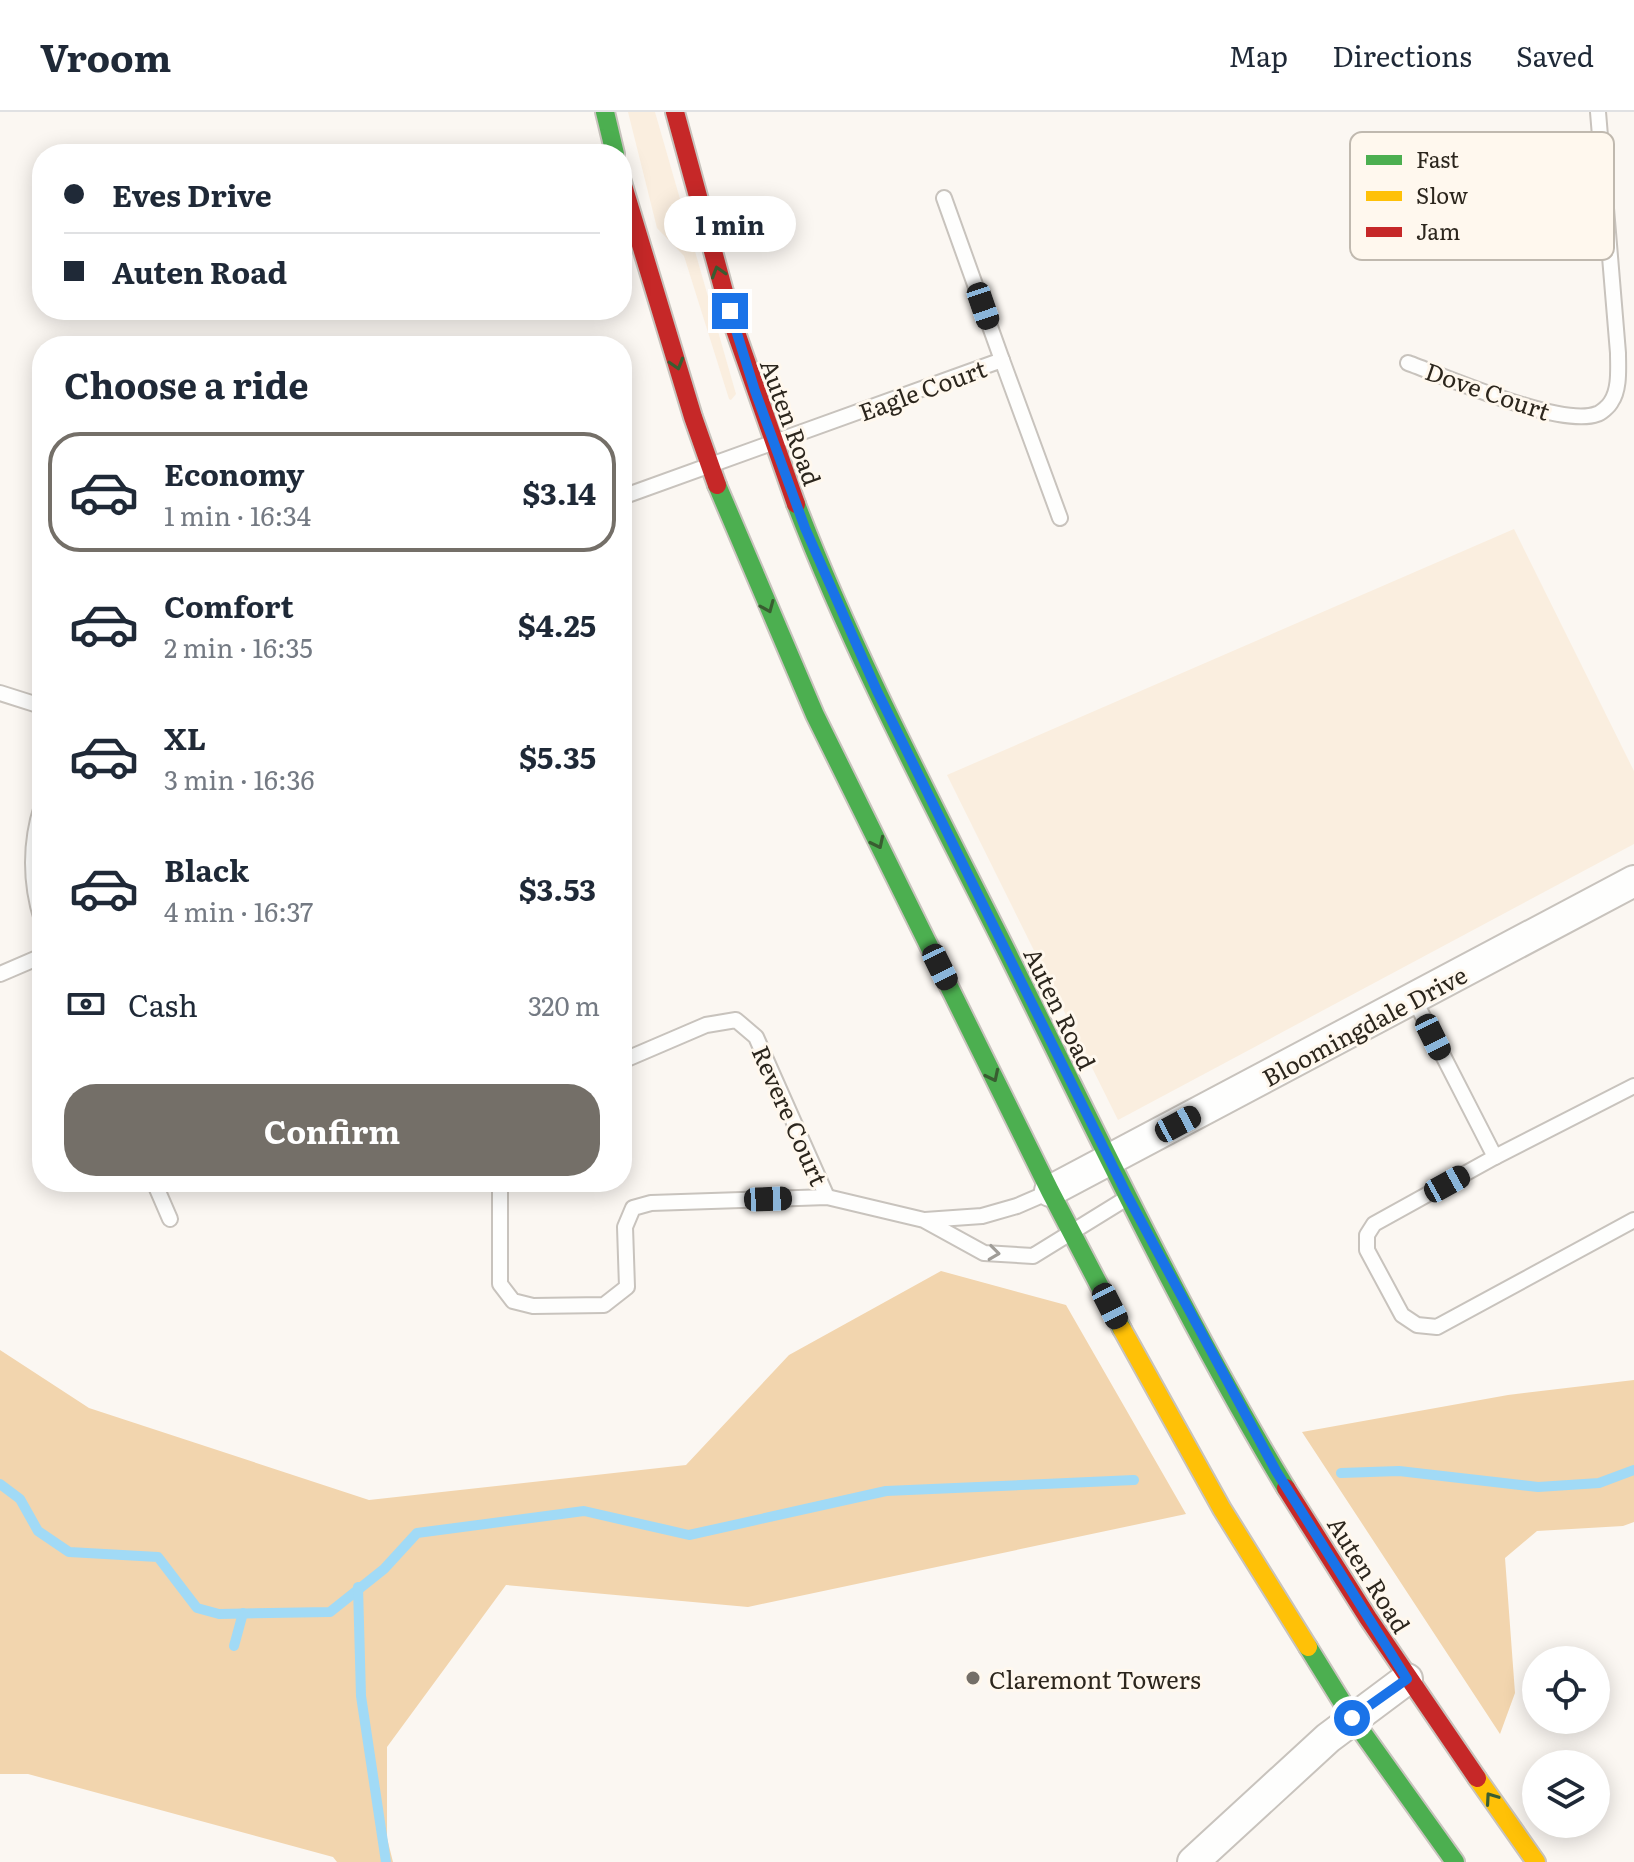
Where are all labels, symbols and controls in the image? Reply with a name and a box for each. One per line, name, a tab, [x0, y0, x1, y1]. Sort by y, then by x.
text: Vroom	[40, 27, 171, 84]
text: Map	[1229, 34, 1288, 76]
text: Directions	[1332, 34, 1472, 76]
text: Saved	[1516, 34, 1594, 76]
legend	[1350, 132, 1614, 260]
text: Fast	[1416, 142, 1459, 175]
text: Eves Drive	[112, 172, 272, 216]
text: Slow	[1416, 178, 1468, 211]
callout: 1 min	[664, 195, 796, 251]
text: 1 min	[695, 204, 765, 243]
text: Jam	[1416, 214, 1460, 247]
text: Auten Road	[112, 249, 287, 293]
one-way arrow	[711, 266, 727, 280]
car	[964, 279, 1002, 333]
route end	[712, 293, 748, 329]
street label: Eagle Court	[853, 350, 991, 428]
street label: Dove Court	[1421, 352, 1555, 428]
street label: Auten Road	[753, 354, 831, 490]
text: Choose a ride	[64, 357, 309, 410]
one-way arrow	[668, 357, 684, 370]
text: Economy	[164, 451, 304, 495]
icon: car	[68, 456, 140, 528]
text: $3.14	[522, 470, 596, 514]
text: 1 min · 16:34	[164, 495, 311, 534]
text: Comfort	[164, 583, 294, 627]
icon: car	[68, 588, 140, 660]
one-way arrow	[759, 599, 775, 613]
text: $4.25	[518, 602, 596, 646]
text: 2 min · 16:35	[164, 627, 313, 666]
text: XL	[164, 715, 206, 759]
icon: car	[68, 720, 140, 792]
text: $5.35	[519, 734, 596, 778]
text: 3 min · 16:36	[164, 759, 314, 798]
one-way arrow	[868, 834, 884, 849]
text: Black	[164, 847, 249, 891]
icon: car	[68, 852, 140, 924]
text: $3.53	[519, 866, 596, 910]
text: 4 min · 16:37	[164, 891, 313, 930]
car	[919, 940, 961, 994]
street label: Auten Road	[1016, 941, 1106, 1075]
street label: Bloomingdale Drive	[1255, 956, 1473, 1094]
icon: cash	[64, 982, 108, 1026]
text: Cash	[128, 982, 198, 1026]
text: 320 m	[528, 985, 600, 1024]
car	[1412, 1010, 1454, 1064]
street label: Revere Court	[745, 1039, 838, 1191]
one-way arrow	[984, 1067, 999, 1082]
button: Confirm	[64, 1084, 600, 1176]
car	[1151, 1102, 1205, 1146]
car	[1420, 1162, 1474, 1206]
car	[744, 1186, 792, 1212]
one-way arrow	[987, 1244, 1001, 1261]
car	[1088, 1279, 1132, 1333]
street label: Auten Road	[1320, 1509, 1420, 1639]
map controls	[1522, 1646, 1610, 1838]
button: locate	[1522, 1646, 1610, 1734]
place label: Claremont Towers	[989, 1661, 1201, 1696]
marker: Claremont Towers	[964, 1669, 982, 1687]
route start	[1334, 1700, 1370, 1736]
button: layers	[1522, 1750, 1610, 1838]
one-way arrow	[1486, 1793, 1501, 1807]

